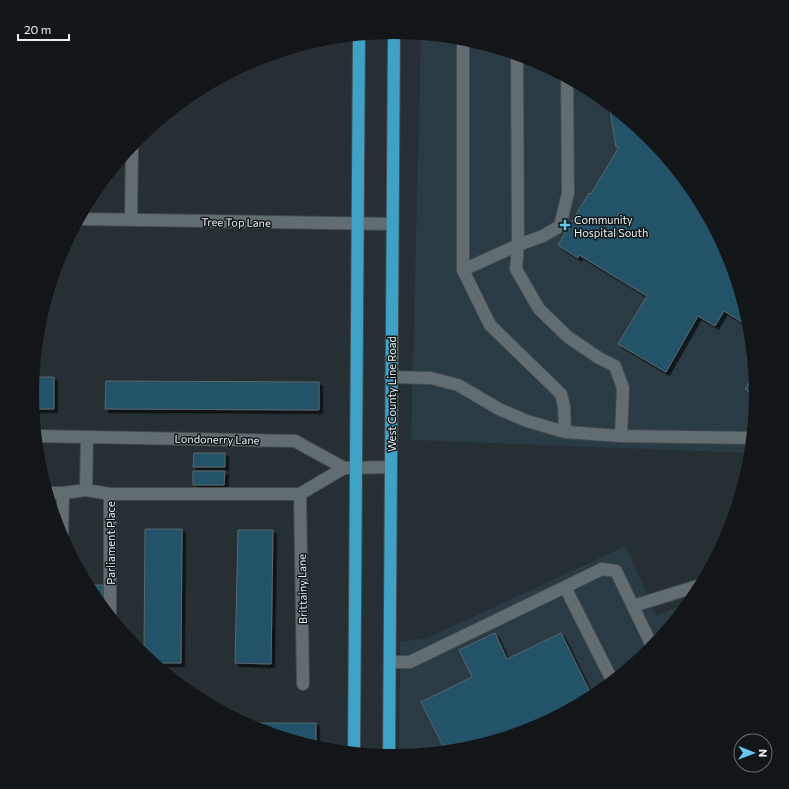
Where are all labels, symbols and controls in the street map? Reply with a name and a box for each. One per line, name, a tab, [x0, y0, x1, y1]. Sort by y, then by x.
scale bar	[18, 16, 69, 42]
text: 20 m	[24, 22, 51, 36]
place label: Community Hospital South	[574, 213, 648, 239]
street label: Tree Top Lane	[201, 215, 271, 229]
marker: Community Hospital South	[559, 219, 571, 231]
street label: West County Line Road	[385, 336, 398, 452]
street label: Londonerry Lane	[174, 432, 260, 446]
street label: Parliament Place	[104, 501, 117, 585]
street label: Brittainy Lane	[295, 554, 309, 624]
north arrow	[733, 733, 773, 773]
text: N	[757, 749, 770, 757]

